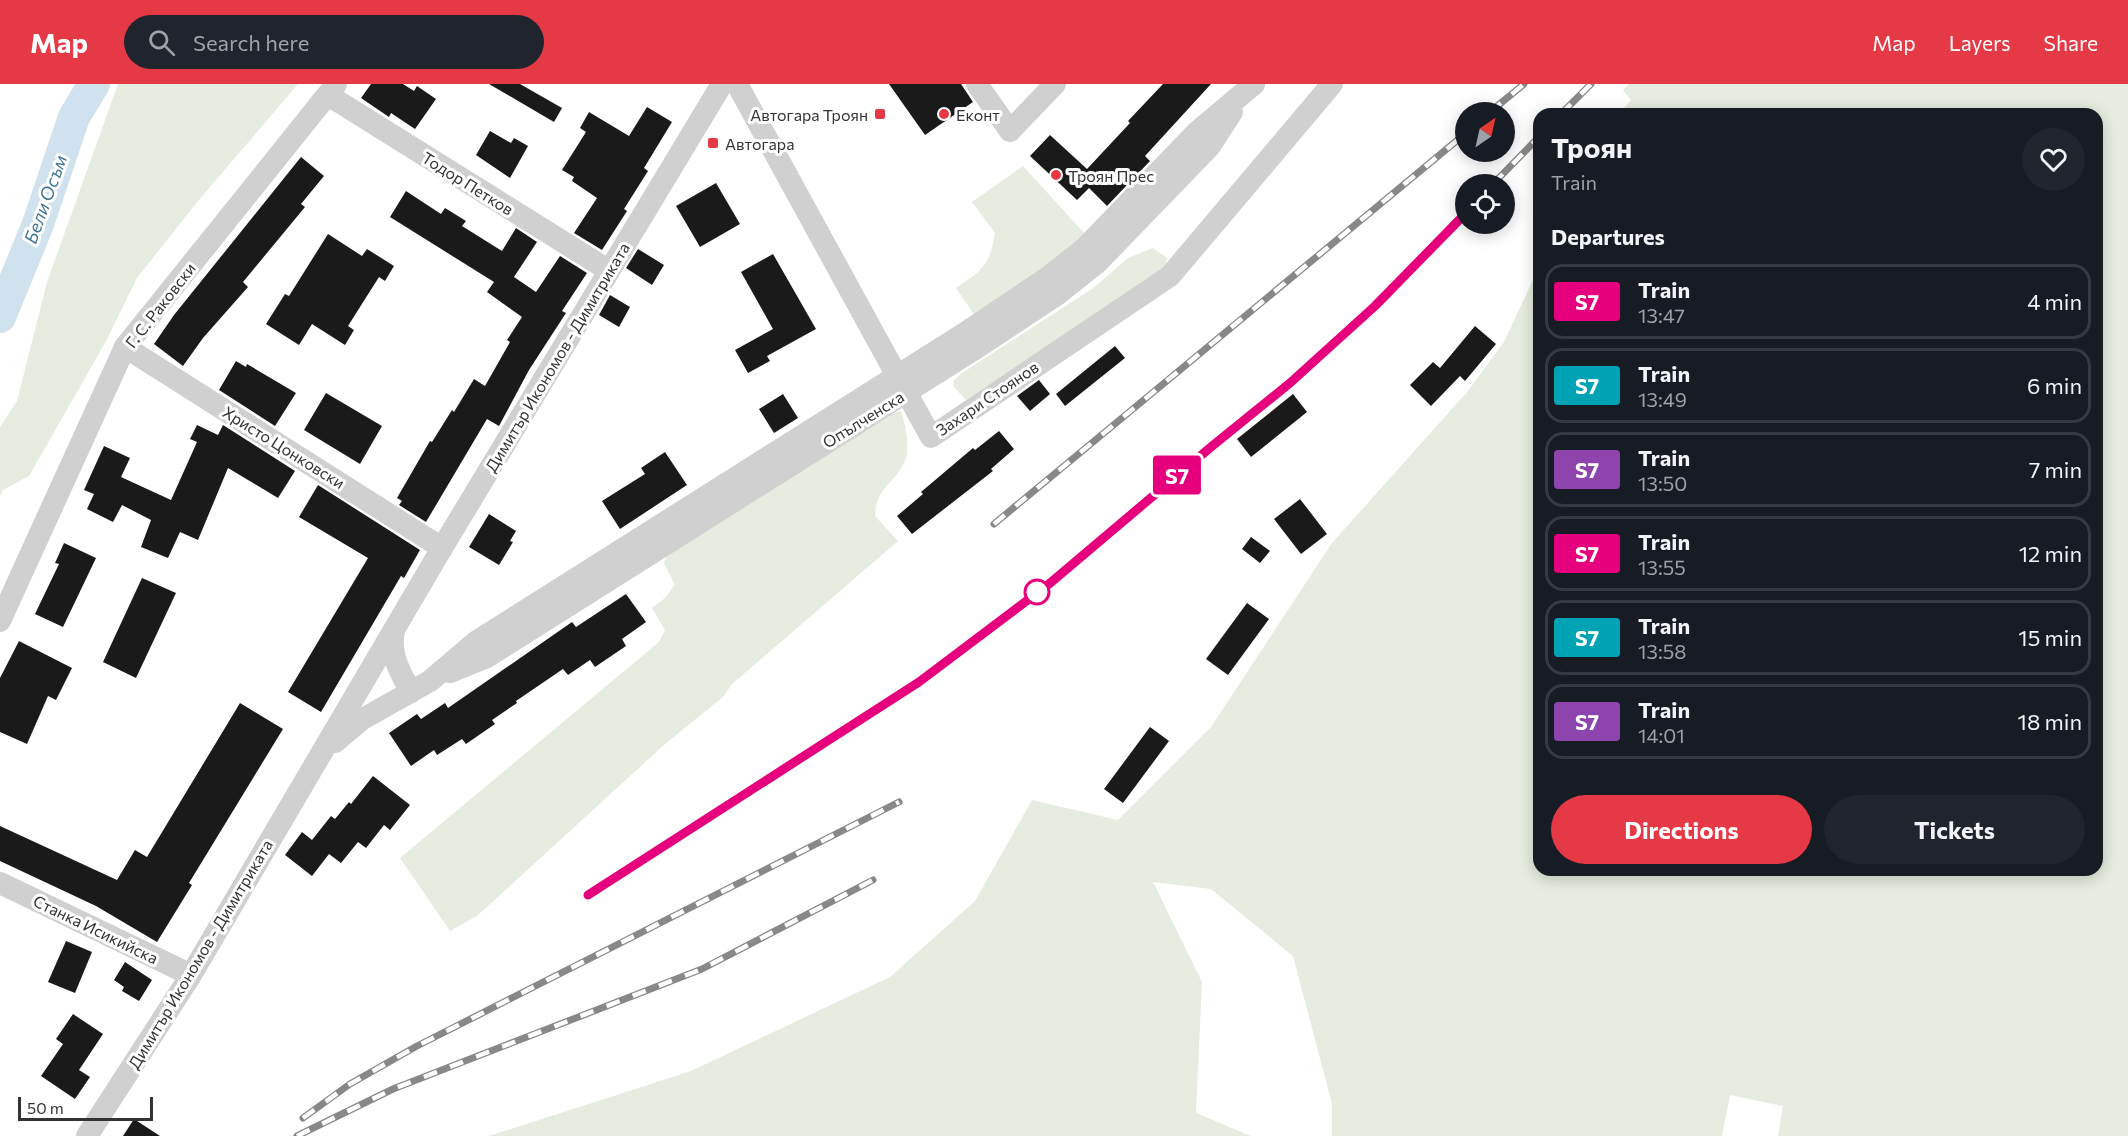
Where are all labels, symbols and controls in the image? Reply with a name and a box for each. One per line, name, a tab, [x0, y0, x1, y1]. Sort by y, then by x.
search box	[124, 15, 544, 69]
text: Map	[30, 25, 88, 59]
icon: search	[145, 26, 178, 59]
text: Search here	[193, 29, 309, 56]
text: Map	[1872, 30, 1916, 55]
text: Layers	[1949, 30, 2011, 55]
text: Share	[2044, 30, 2098, 55]
north arrow	[1455, 102, 1515, 162]
map controls	[1455, 102, 1515, 234]
place label: Автогара Троян	[750, 105, 868, 124]
place label: Еконт	[956, 105, 1000, 124]
marker: Автогара Троян	[873, 107, 887, 121]
marker: Еконт	[937, 107, 951, 121]
button: heart	[2022, 128, 2085, 191]
text: Троян	[1551, 130, 1632, 164]
place label: Автогара	[725, 134, 794, 153]
marker: Автогара	[706, 136, 720, 150]
street label: Тодор Петков	[419, 147, 517, 219]
water label: Бели Осъм	[19, 152, 71, 246]
place label: Троян Прес	[1068, 166, 1154, 185]
marker: Троян Прес	[1049, 168, 1063, 182]
text: Train	[1551, 170, 1597, 194]
button: locate	[1455, 174, 1515, 234]
text: Departures	[1551, 223, 1665, 250]
street label: Димитър Икономов - Димитриката	[481, 239, 633, 475]
street label: Г. С. Раковски	[121, 259, 199, 351]
text: Train	[1638, 276, 1690, 303]
text: 4 min	[2027, 288, 2082, 315]
text: S7	[1575, 289, 1599, 314]
text: 13:47	[1638, 303, 1685, 327]
street label: Захари Стоянов	[932, 357, 1042, 439]
text: Train	[1638, 360, 1690, 387]
text: 6 min	[2027, 372, 2082, 399]
text: S7	[1575, 373, 1599, 398]
street label: Опълченска	[819, 387, 907, 451]
text: 13:49	[1638, 387, 1687, 411]
street label: Христо Цонковски	[220, 402, 348, 492]
text: Train	[1638, 444, 1690, 471]
line badge: S7	[1150, 456, 1204, 494]
text: 7 min	[2029, 456, 2082, 483]
text: S7	[1575, 457, 1599, 482]
text: S7	[1165, 463, 1189, 488]
text: 13:50	[1638, 471, 1687, 495]
text: Train	[1638, 528, 1690, 555]
text: 12 min	[2019, 540, 2082, 567]
text: S7	[1575, 541, 1599, 566]
text: 13:55	[1638, 555, 1686, 579]
unlabelled marker	[1024, 579, 1050, 605]
text: Train	[1638, 612, 1690, 639]
text: 15 min	[2018, 624, 2082, 651]
text: S7	[1575, 625, 1599, 650]
text: 13:58	[1638, 639, 1686, 663]
text: Train	[1638, 696, 1690, 723]
text: 18 min	[2018, 708, 2082, 735]
text: S7	[1575, 709, 1599, 734]
text: 14:01	[1638, 723, 1685, 747]
button: Directions	[1551, 795, 1812, 864]
button: Tickets	[1824, 795, 2085, 864]
street label: Димитър Икономов - Димитриката	[124, 836, 276, 1072]
street label: Станка Исикийска	[31, 891, 161, 967]
scale bar	[18, 1094, 153, 1122]
text: 50 m	[27, 1098, 64, 1117]

